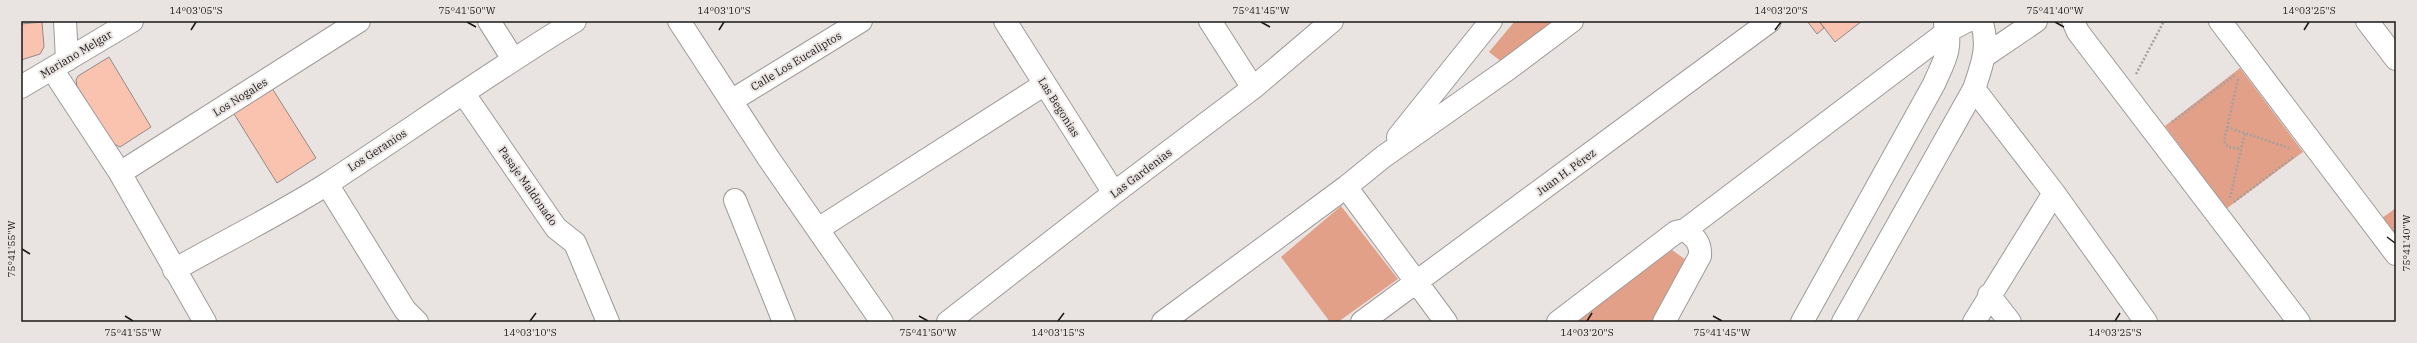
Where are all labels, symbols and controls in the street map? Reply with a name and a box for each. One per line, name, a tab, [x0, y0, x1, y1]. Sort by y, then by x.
text: 14°03'05"S	[169, 4, 223, 17]
text: 75°41'50"W	[438, 4, 496, 17]
text: 14°03'10"S	[697, 4, 751, 17]
text: 75°41'45"W	[1232, 4, 1290, 17]
text: 14°03'20"S	[1754, 4, 1808, 17]
text: 75°41'40"W	[2026, 4, 2084, 17]
text: 14°03'25"S	[2282, 4, 2336, 17]
street label: Mariano Melgar	[38, 27, 115, 81]
street label: Calle Los Eucaliptos	[748, 28, 844, 94]
street label: Los Nogales	[210, 75, 270, 119]
street label: Las Begonias	[1035, 75, 1083, 139]
street label: Los Geranios	[345, 126, 409, 174]
street label: Pasaje Maldonado	[495, 144, 561, 228]
street label: Las Gardenias	[1107, 145, 1175, 201]
street label: Juan H. Pérez	[1533, 145, 1599, 198]
text: 75°41'40"W	[2400, 214, 2413, 272]
text: 75°41'55"W	[5, 220, 18, 278]
text: 75°41'55"W	[104, 326, 162, 339]
text: 14°03'10"S	[503, 326, 557, 339]
text: 75°41'50"W	[899, 326, 957, 339]
text: 14°03'15"S	[1031, 326, 1085, 339]
text: 14°03'20"S	[1560, 326, 1614, 339]
text: 75°41'45"W	[1693, 326, 1751, 339]
text: 14°03'25"S	[2088, 326, 2142, 339]

